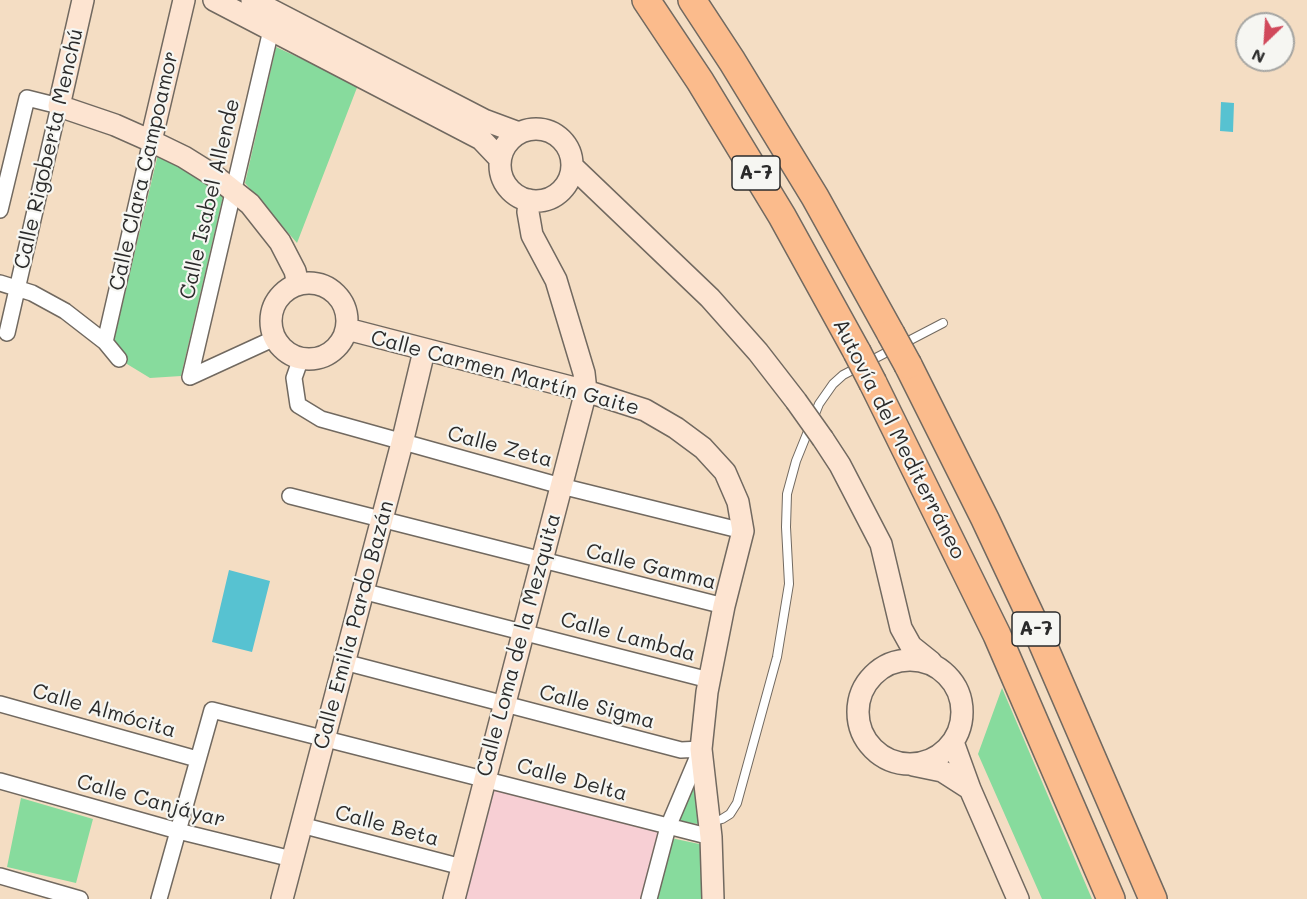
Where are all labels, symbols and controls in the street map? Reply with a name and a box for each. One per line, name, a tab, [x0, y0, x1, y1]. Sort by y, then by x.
north arrow	[1235, 12, 1295, 72]
street label: Calle Rigoberta Menchú	[9, 26, 89, 272]
text: N	[1248, 45, 1268, 69]
street label: Calle Clara Campoamor	[104, 49, 184, 293]
street label: Calle Isabel Allende	[175, 96, 245, 302]
road number: A-7	[732, 156, 780, 190]
street label: Autovía del Mediterráneo	[827, 315, 971, 563]
street label: Calle Carmen Martín Gaite	[368, 325, 642, 421]
street label: Calle Zeta	[445, 421, 555, 473]
street label: Calle Emilia Pardo Bazán	[309, 498, 399, 752]
street label: Calle Loma de la Mezquita	[472, 511, 566, 779]
street label: Calle Gamma	[583, 539, 719, 595]
street label: Calle Lambda	[558, 607, 698, 667]
road number: A-7	[1012, 612, 1060, 646]
street label: Calle Almócita	[29, 678, 179, 744]
street label: Calle Sigma	[536, 679, 658, 735]
street label: Calle Delta	[514, 753, 630, 807]
street label: Calle Canjáyar	[74, 769, 228, 833]
street label: Calle Beta	[332, 800, 442, 852]

